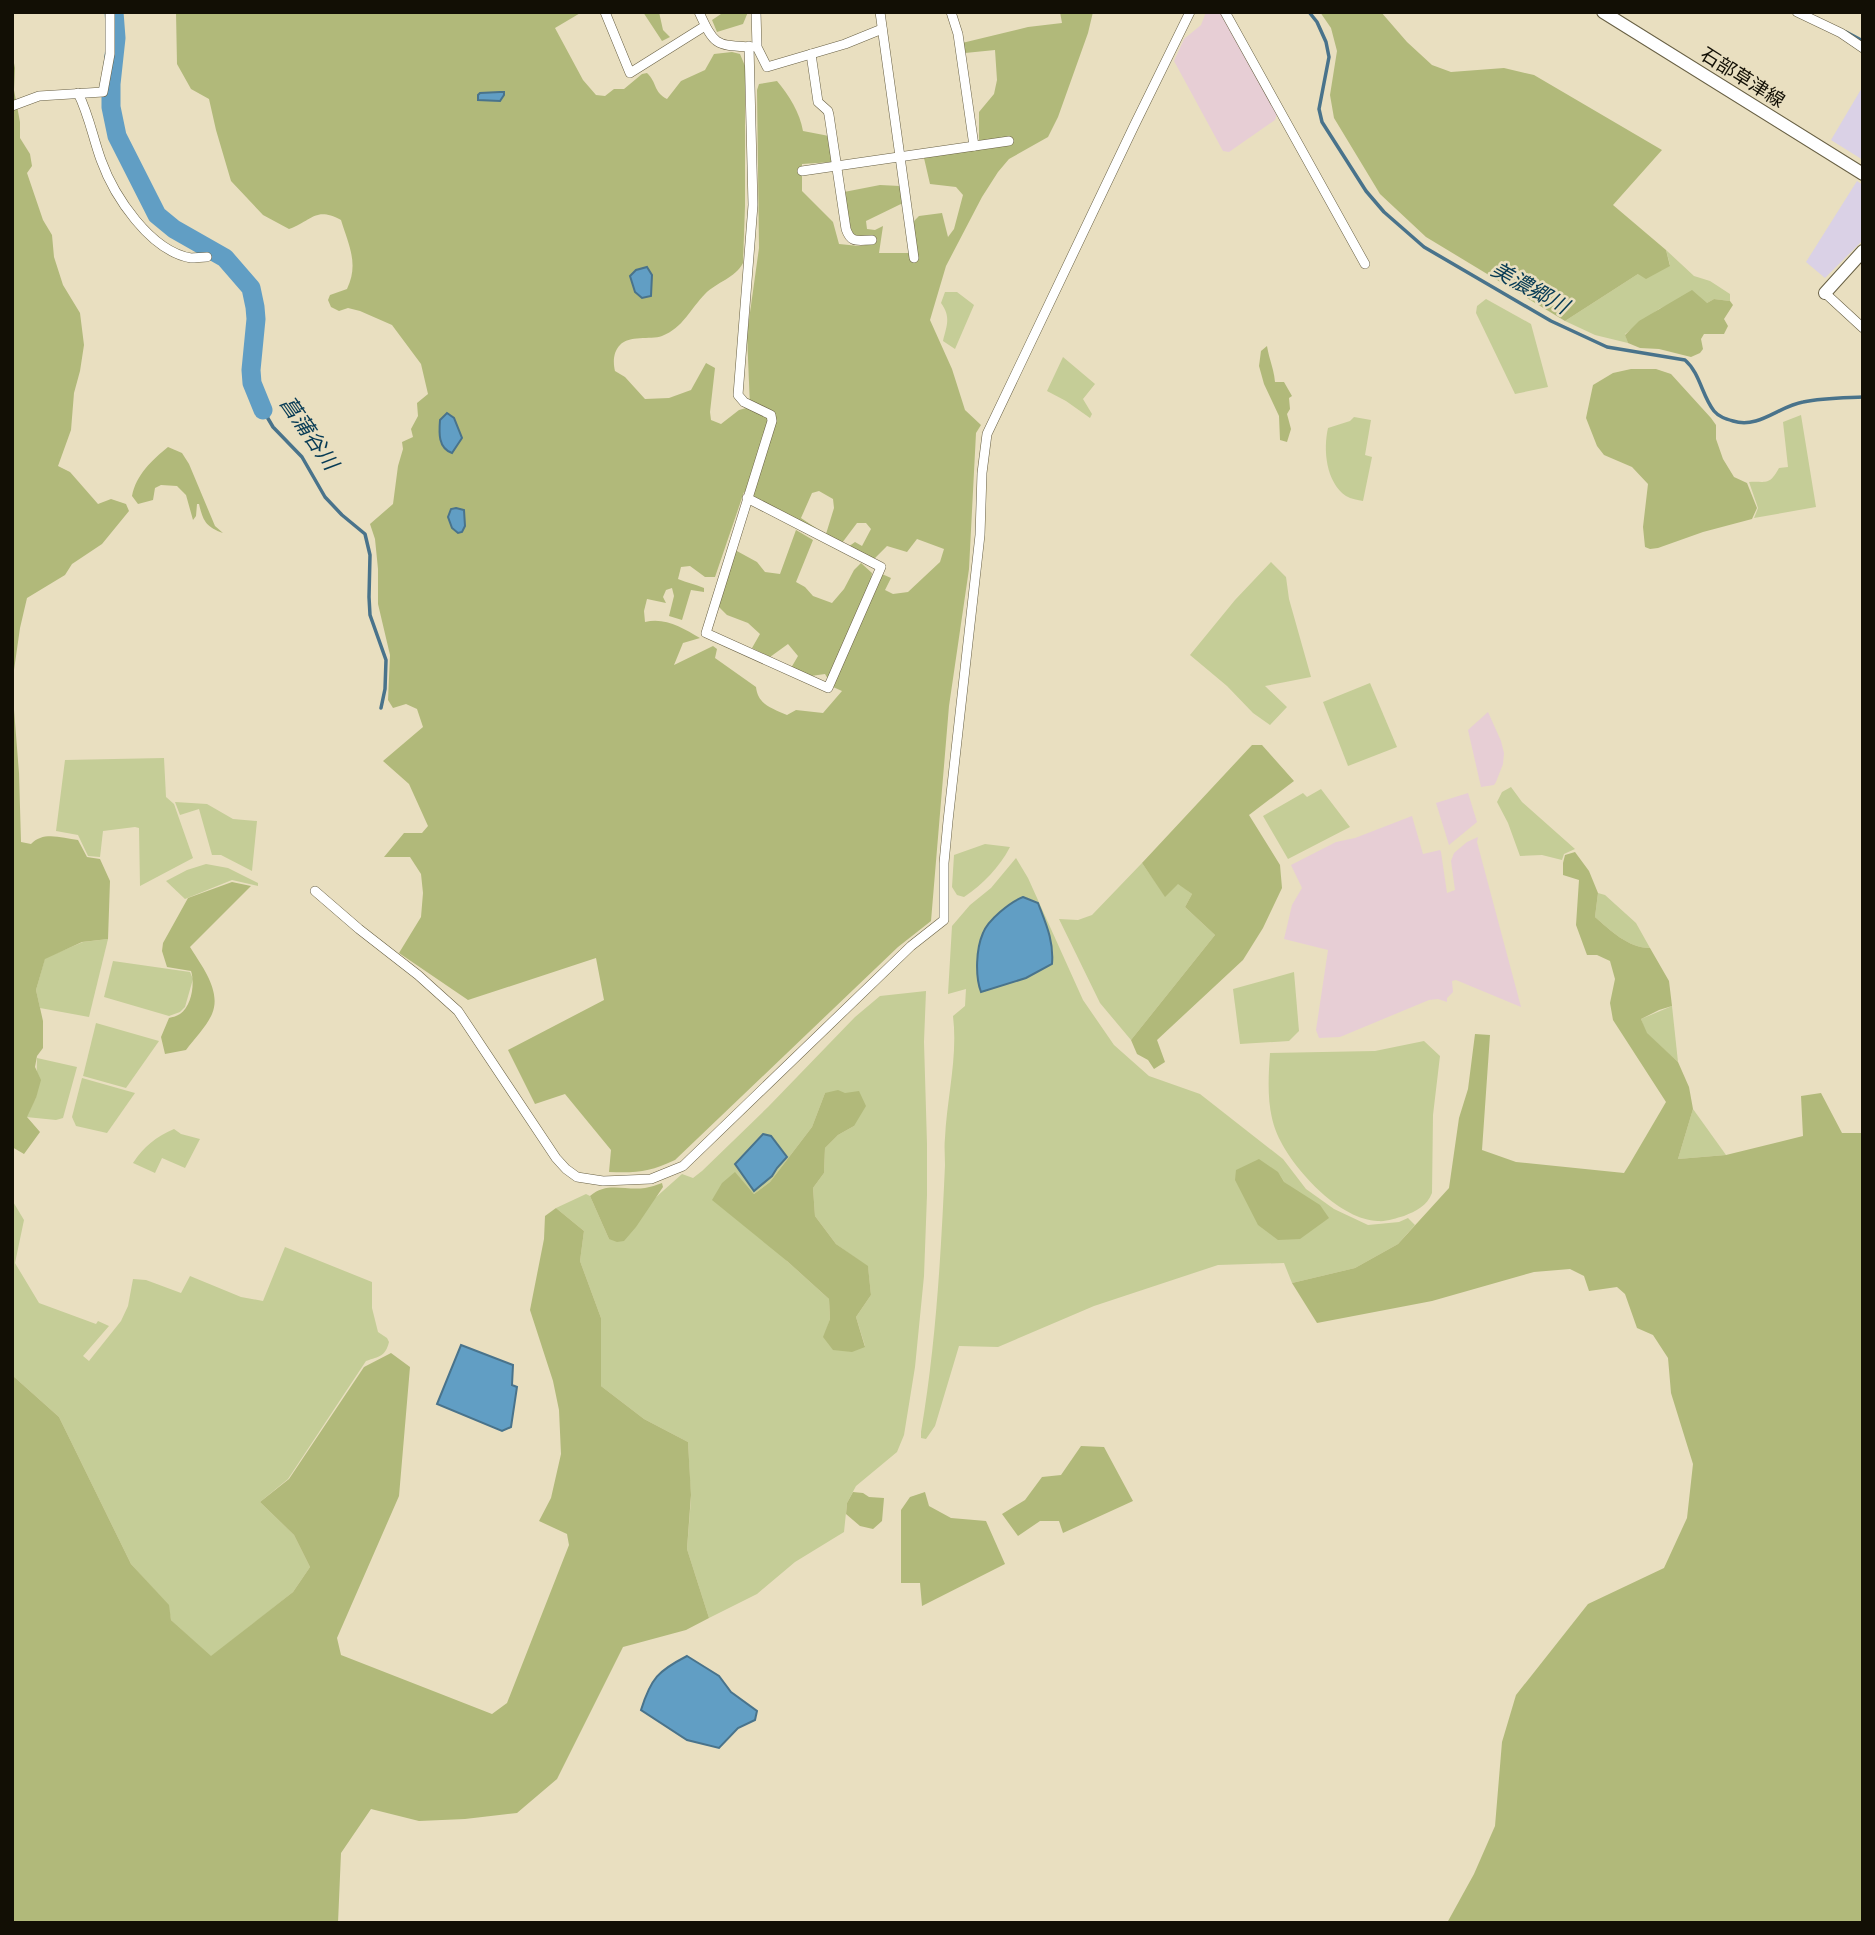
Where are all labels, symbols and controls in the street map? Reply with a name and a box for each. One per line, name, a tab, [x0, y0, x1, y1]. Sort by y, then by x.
street label: 石部草津線	[1696, 42, 1789, 112]
water label: 美濃郷川	[1487, 256, 1575, 321]
water label: 菖蒲谷川	[274, 391, 345, 476]

